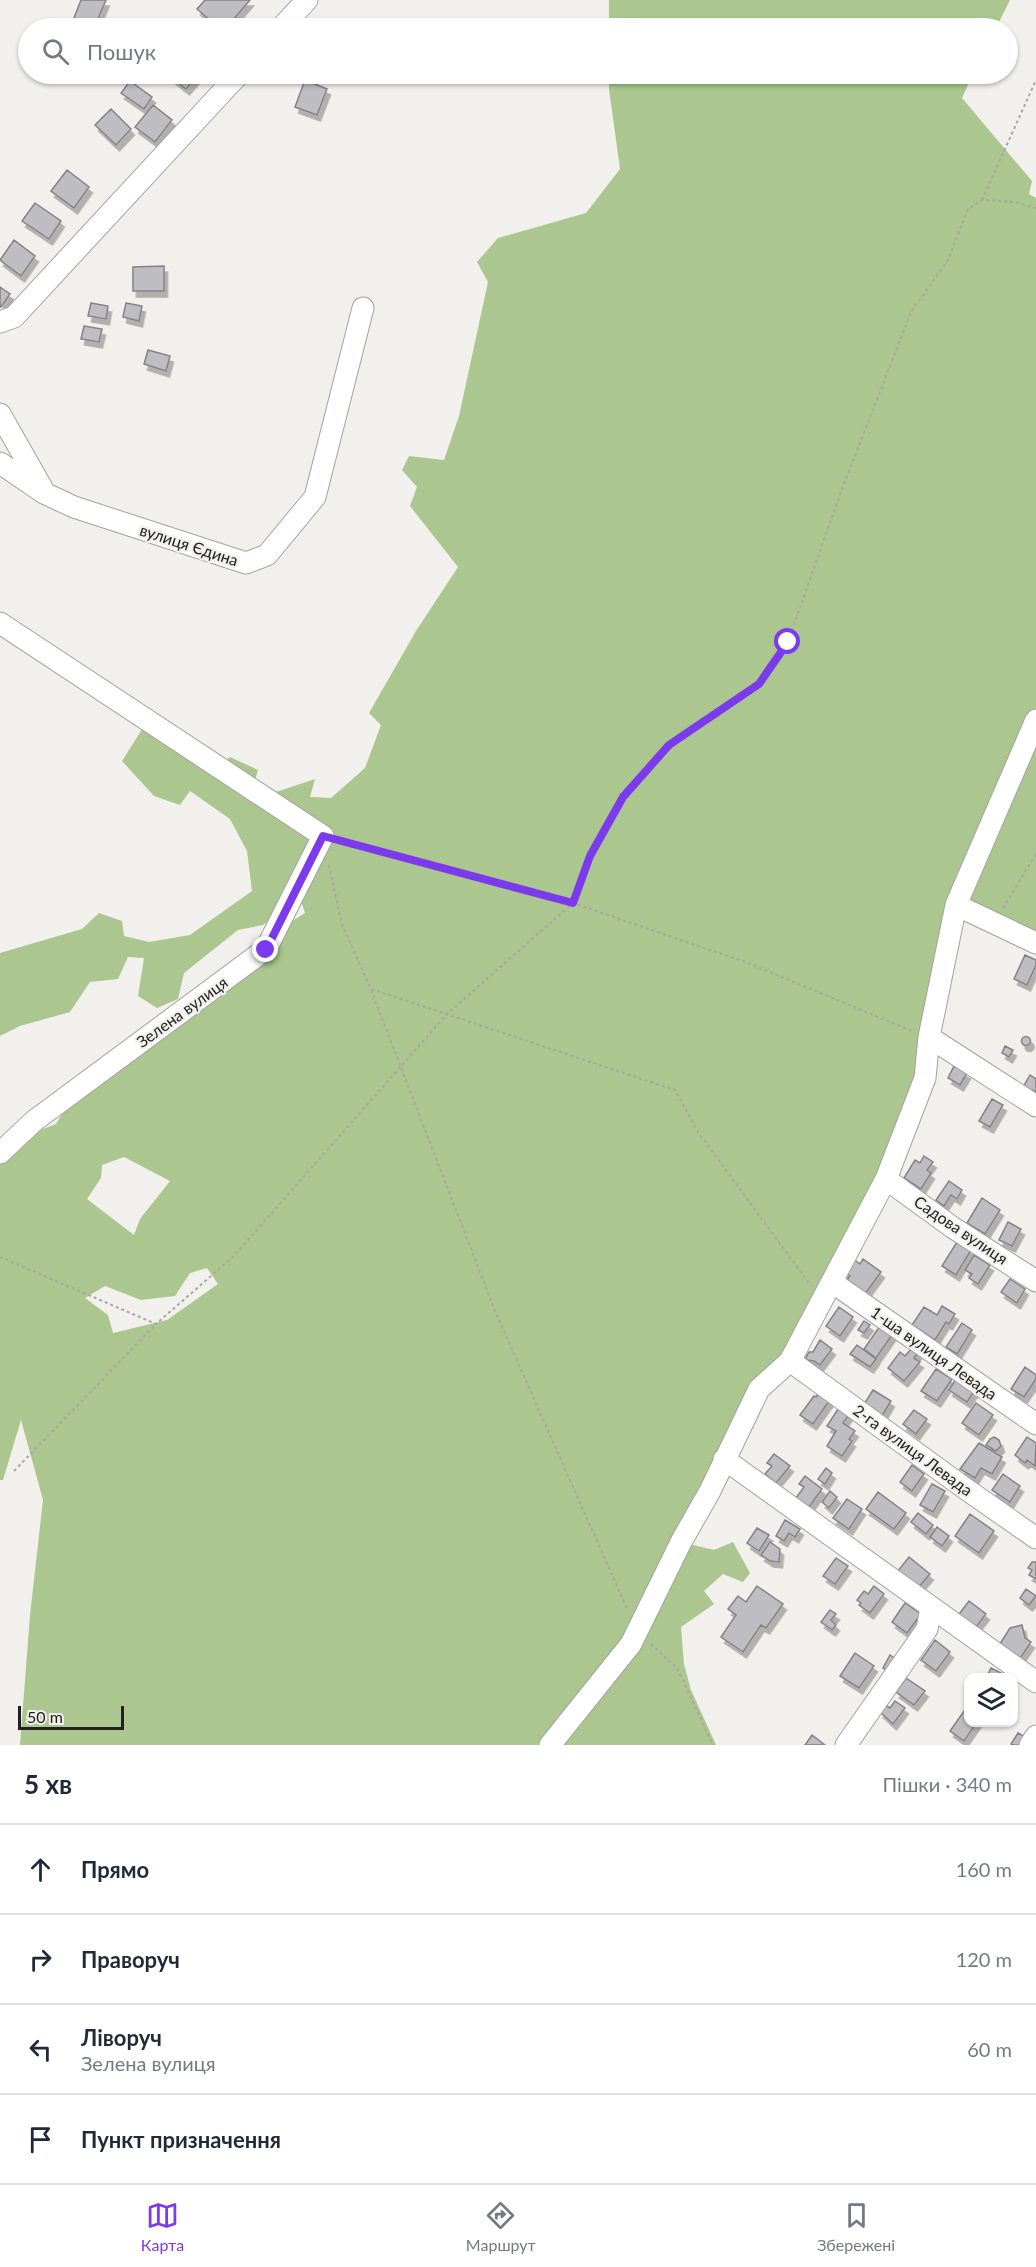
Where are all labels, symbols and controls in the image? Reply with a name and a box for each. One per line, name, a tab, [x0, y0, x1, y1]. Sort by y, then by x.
search box	[18, 18, 1018, 84]
icon: search	[39, 35, 72, 68]
text: Пошук	[87, 38, 156, 65]
street label: вулиця Єдина	[138, 520, 241, 569]
route start	[774, 628, 800, 654]
route end	[252, 936, 278, 962]
street label: Зелена вулиця	[133, 972, 231, 1051]
street label: Садова вулиця	[911, 1191, 1012, 1268]
street label: 1-ша вулиця Левада	[868, 1302, 1001, 1403]
street label: 2-га вулиця Левада	[850, 1400, 977, 1499]
map controls	[964, 1673, 1018, 1727]
button: layers	[964, 1673, 1018, 1727]
scale bar	[18, 1703, 124, 1730]
text: 50 m	[27, 1707, 63, 1726]
text: 5 хв	[24, 1768, 72, 1800]
text: Пішки · 340 m	[883, 1772, 1012, 1796]
icon: ahead	[24, 1853, 57, 1886]
text: Прямо	[81, 1856, 149, 1883]
text: 160 m	[956, 1857, 1012, 1881]
icon: right	[24, 1943, 57, 1976]
text: Праворуч	[81, 1946, 180, 1973]
text: 120 m	[956, 1947, 1012, 1971]
text: Ліворуч	[81, 2024, 162, 2051]
icon: left	[24, 2033, 57, 2066]
text: 60 m	[967, 2037, 1012, 2061]
text: Зелена вулиця	[81, 2051, 216, 2075]
icon: arrive	[24, 2123, 57, 2156]
text: Пункт призначення	[81, 2126, 281, 2153]
tab: Карта	[141, 2199, 184, 2254]
tab: Маршрут	[466, 2199, 536, 2254]
tab: Збережені	[817, 2199, 895, 2254]

